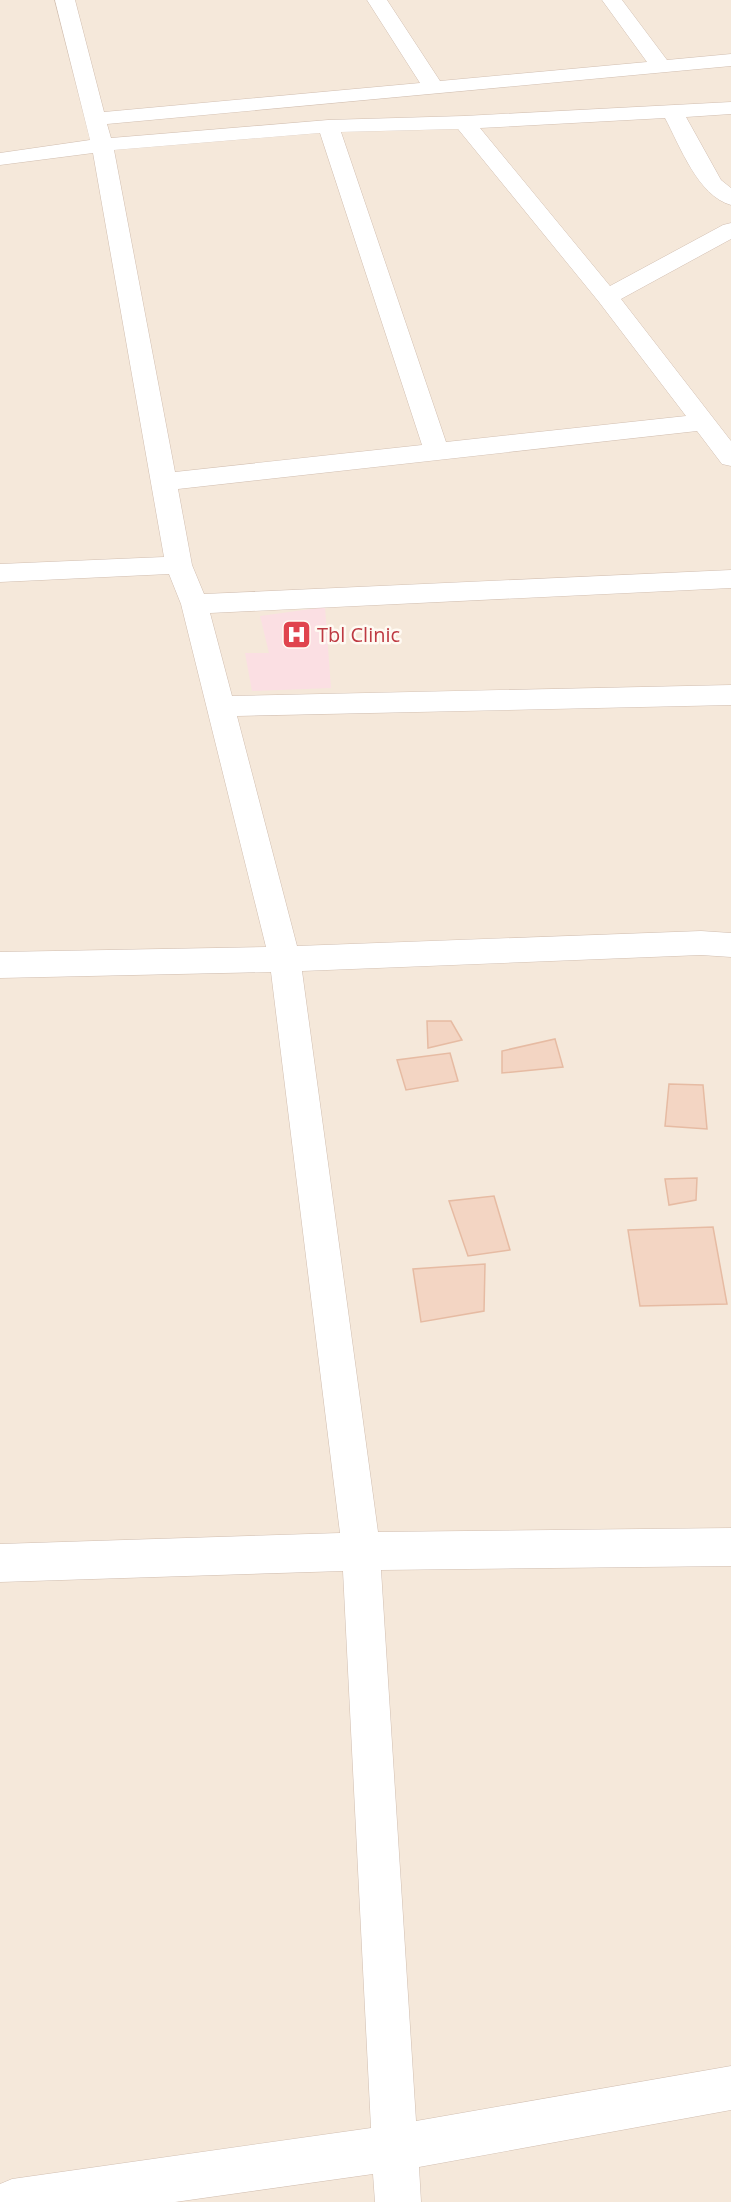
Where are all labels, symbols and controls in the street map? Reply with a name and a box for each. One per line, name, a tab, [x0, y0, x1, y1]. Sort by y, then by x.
hospital icon: Tbl Clinic	[280, 618, 312, 650]
place label: Tbl Clinic	[317, 621, 400, 648]

